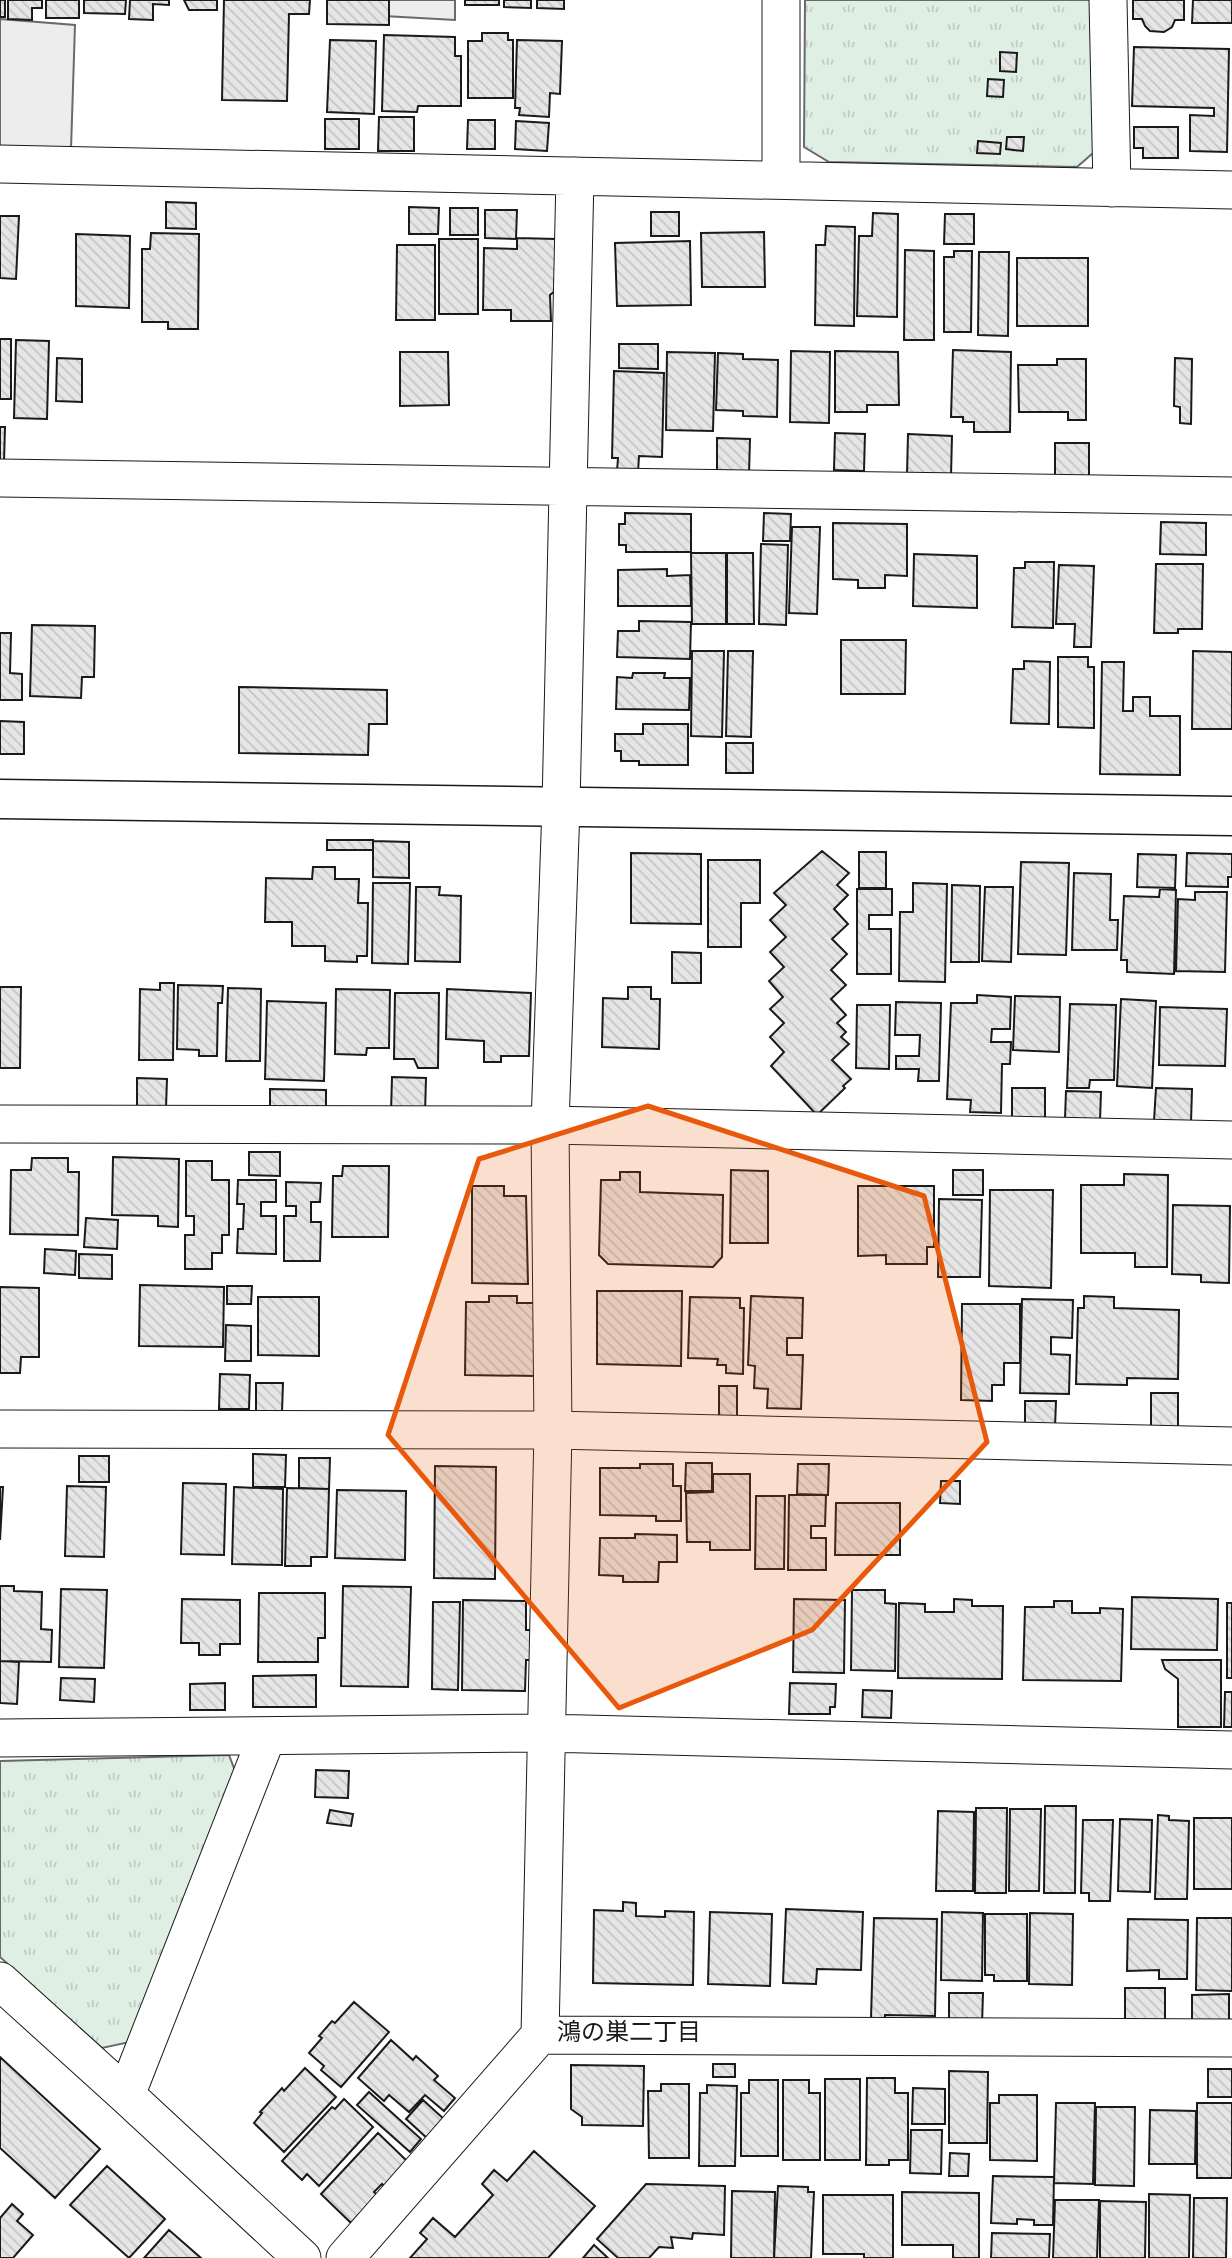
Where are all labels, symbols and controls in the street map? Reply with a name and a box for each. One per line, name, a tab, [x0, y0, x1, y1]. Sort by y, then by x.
district label: 鴻の巣二丁目	[557, 2018, 701, 2046]

